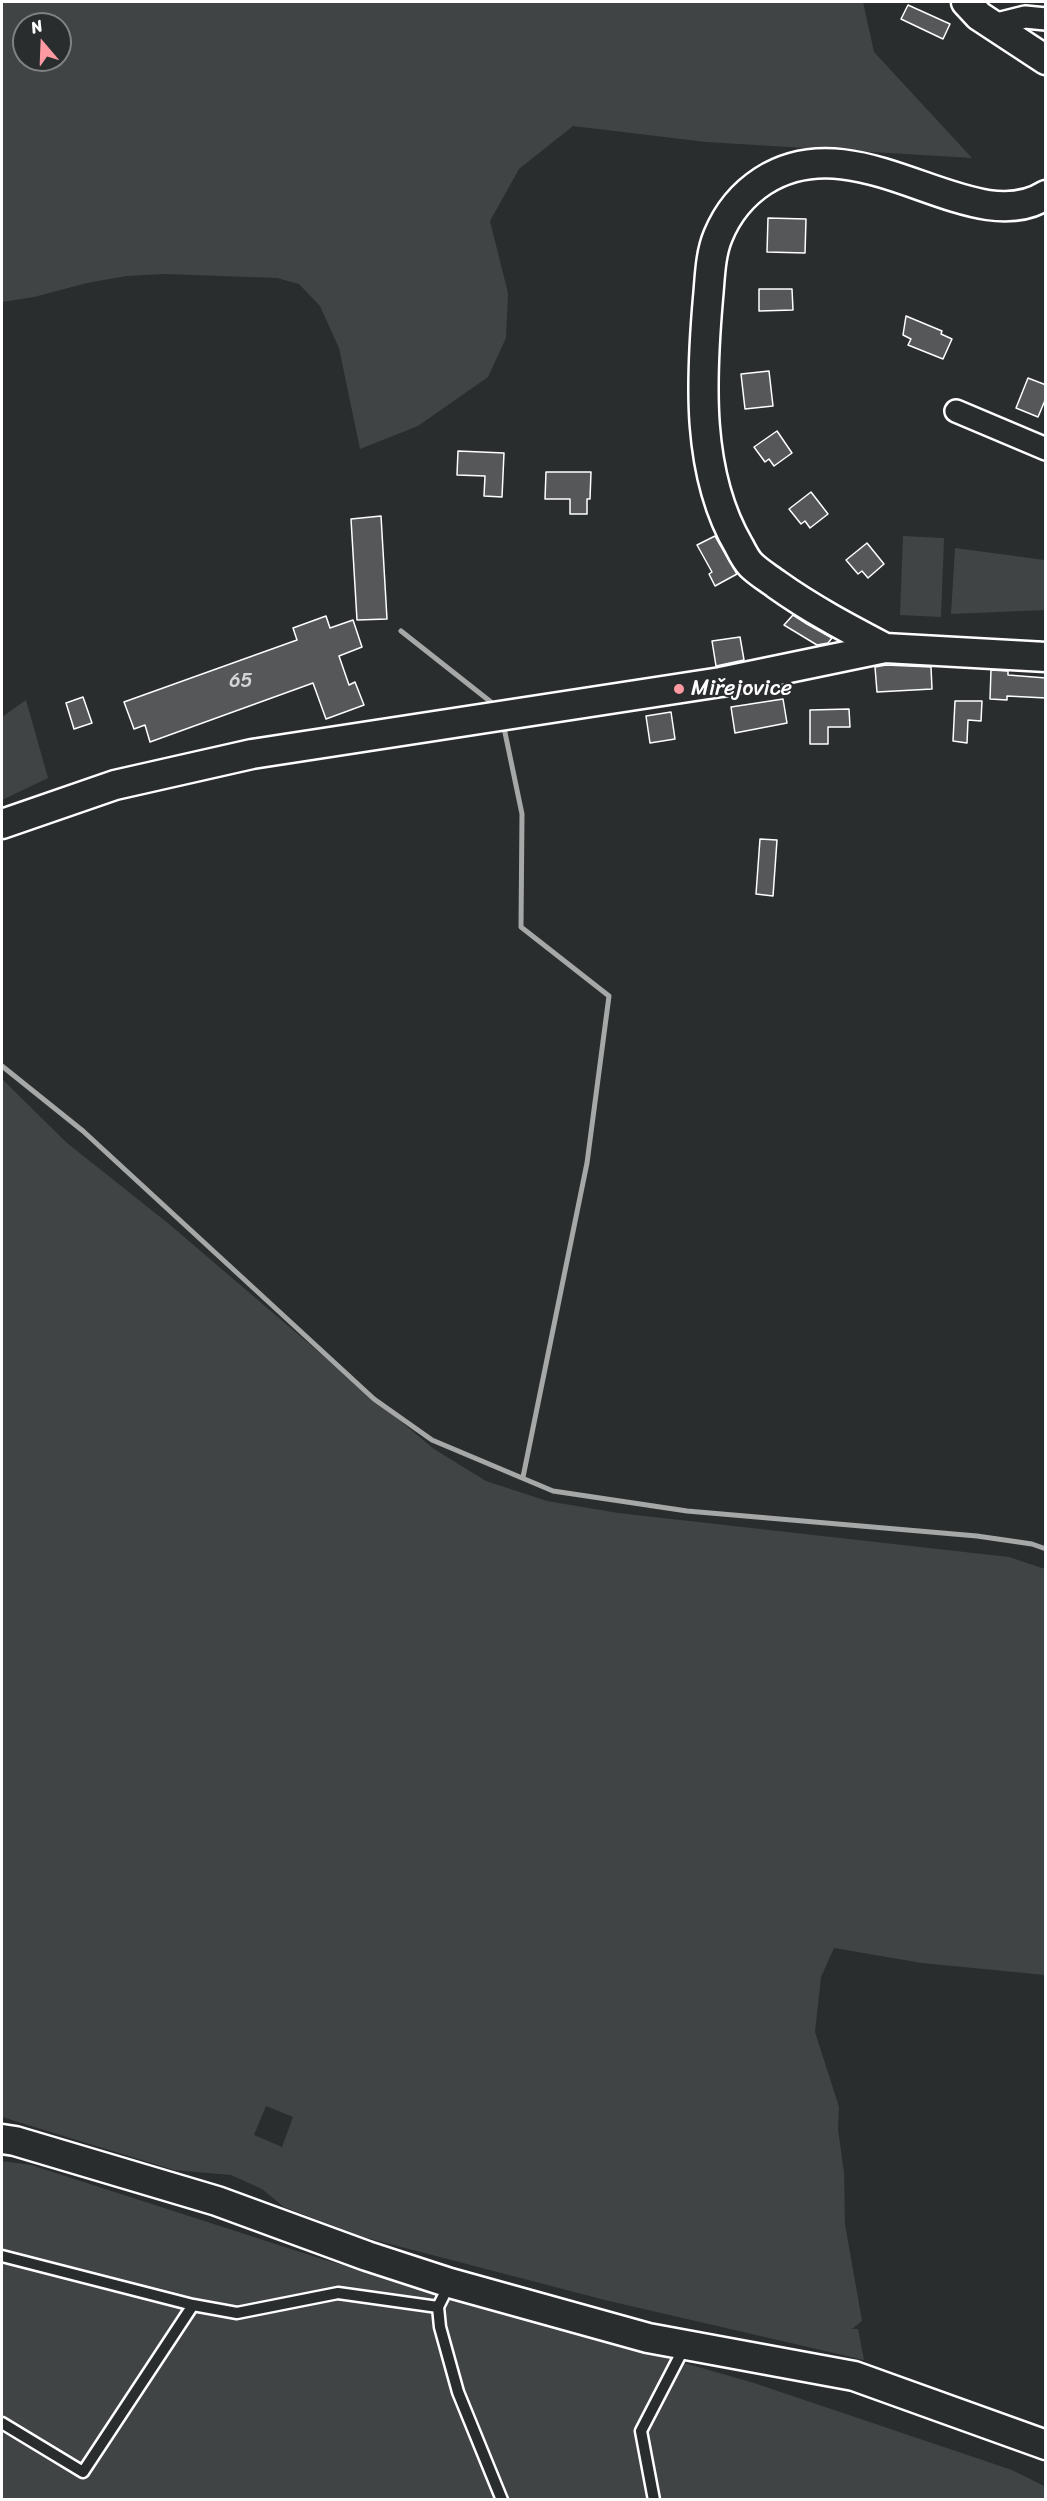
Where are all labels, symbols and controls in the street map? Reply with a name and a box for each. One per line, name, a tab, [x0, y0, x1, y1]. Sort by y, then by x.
text: N	[27, 11, 47, 42]
north arrow	[12, 12, 72, 72]
house number: 65	[229, 670, 253, 694]
place label: Miřejovice	[691, 676, 792, 702]
marker: Miřejovice	[672, 682, 686, 696]

